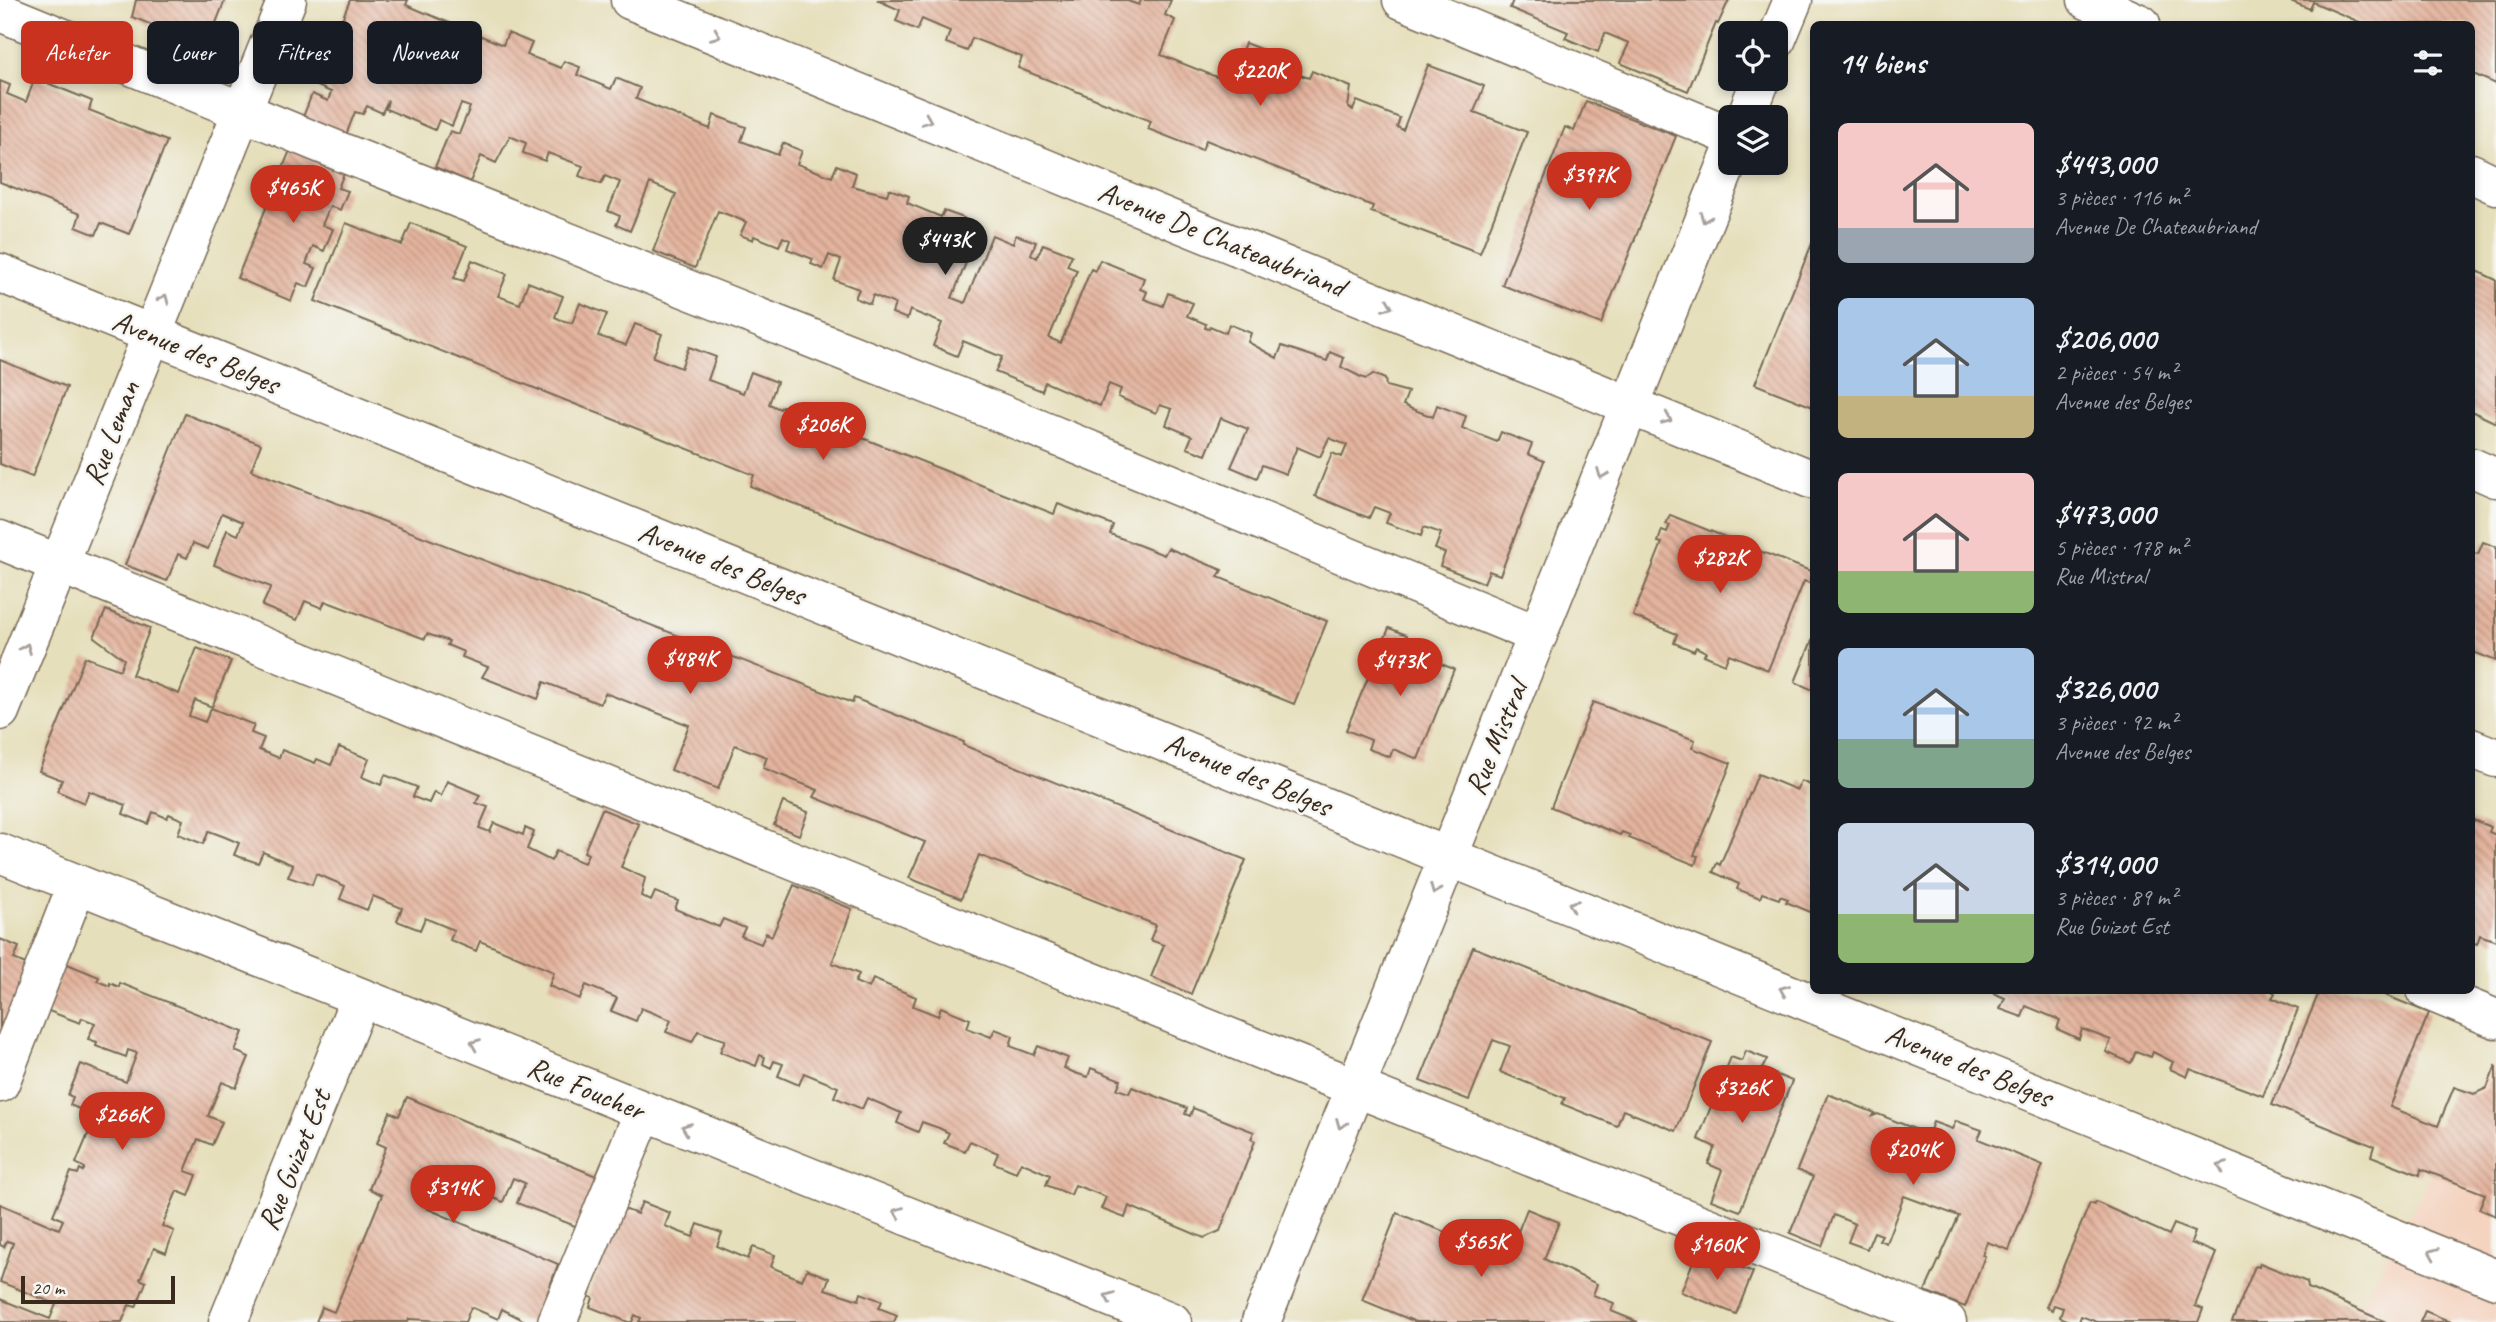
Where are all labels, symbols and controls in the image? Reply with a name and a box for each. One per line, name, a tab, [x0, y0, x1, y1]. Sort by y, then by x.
chip: Acheter	[21, 21, 133, 84]
chip: Louer	[147, 21, 239, 84]
chip: Filtres	[253, 21, 353, 84]
chip: Nouveau	[367, 21, 482, 84]
map controls	[1718, 21, 1788, 175]
button: locate	[1718, 21, 1788, 91]
one-way arrow	[709, 26, 721, 40]
text: 14 biens	[1838, 44, 1926, 82]
icon: filters	[2409, 44, 2447, 82]
pin: $220K	[1211, 48, 1309, 108]
text: $220K	[1233, 56, 1287, 85]
button: layers	[1718, 105, 1788, 175]
one-way arrow	[920, 112, 932, 126]
text: $443,000	[2055, 145, 2155, 183]
icon: home	[1894, 151, 1978, 235]
pin: $397K	[1540, 152, 1638, 212]
text: $397K	[1563, 160, 1615, 189]
pin: $465K	[244, 166, 342, 225]
street label: Avenue De Chateaubriand	[1093, 172, 1355, 307]
text: $465K	[266, 173, 320, 202]
text: 3 pièces · 116 m²	[2055, 183, 2187, 212]
one-way arrow	[1700, 211, 1714, 223]
text: Avenue De Chateaubriand	[2055, 212, 2257, 241]
pin: $443K	[896, 218, 994, 277]
text: $443K	[918, 225, 972, 254]
one-way arrow	[156, 294, 170, 307]
one-way arrow	[1381, 298, 1393, 312]
street label: Avenue des Belges	[107, 301, 287, 404]
text: $206,000	[2055, 320, 2156, 358]
icon: home	[1894, 326, 1978, 410]
text: 2 pièces · 54 m²	[2055, 358, 2177, 387]
street label: Rue Leman	[74, 375, 148, 491]
text: Avenue des Belges	[2055, 387, 2190, 416]
pin: $206K	[774, 402, 872, 462]
text: $206K	[796, 410, 850, 439]
one-way arrow	[1660, 411, 1672, 425]
one-way arrow	[1597, 468, 1611, 480]
text: $473,000	[2055, 495, 2155, 533]
icon: home	[1894, 501, 1978, 585]
street label: Avenue des Belges	[633, 512, 813, 615]
text: 5 pièces · 178 m²	[2055, 533, 2187, 562]
pin: $282K	[1671, 536, 1769, 595]
text: $282K	[1693, 543, 1747, 572]
text: Rue Mistral	[2055, 562, 2147, 591]
pin: $484K	[641, 636, 739, 696]
pin: $473K	[1351, 638, 1449, 698]
one-way arrow	[17, 642, 31, 654]
text: $484K	[663, 644, 717, 673]
text: $473K	[1374, 646, 1427, 675]
text: $326,000	[2055, 670, 2156, 708]
street label: Rue Mistral	[1456, 671, 1538, 801]
icon: home	[1894, 676, 1978, 760]
text: 3 pièces · 92 m²	[2055, 708, 2177, 737]
street label: Avenue des Belges	[1159, 723, 1339, 826]
text: Avenue des Belges	[2055, 737, 2190, 766]
text: $314,000	[2055, 845, 2155, 883]
icon: home	[1894, 851, 1978, 935]
one-way arrow	[1429, 883, 1443, 895]
text: 3 pièces · 89 m²	[2055, 883, 2177, 912]
one-way arrow	[1568, 899, 1580, 913]
text: Rue Guizot Est	[2055, 912, 2169, 941]
one-way arrow	[1779, 984, 1791, 998]
street label: Avenue des Belges	[1880, 1014, 2060, 1117]
one-way arrow	[470, 1038, 482, 1052]
street label: Rue Foucher	[522, 1047, 652, 1129]
pin: $326K	[1693, 1066, 1791, 1125]
text: $326K	[1715, 1073, 1769, 1102]
street label: Rue Guizot Est	[249, 1081, 341, 1236]
pin: $266K	[73, 1092, 171, 1152]
text: $266K	[95, 1100, 149, 1129]
one-way arrow	[1335, 1117, 1349, 1129]
one-way arrow	[681, 1123, 693, 1137]
pin: $204K	[1864, 1128, 1962, 1187]
text: $204K	[1886, 1135, 1940, 1164]
one-way arrow	[2217, 1162, 2229, 1176]
pin: $314K	[404, 1166, 502, 1225]
text: $314K	[426, 1173, 480, 1202]
one-way arrow	[892, 1207, 904, 1221]
pin: $565K	[1432, 1220, 1530, 1279]
pin: $160K	[1668, 1222, 1766, 1282]
text: $565K	[1455, 1227, 1507, 1256]
text: $160K	[1690, 1230, 1744, 1259]
one-way arrow	[2427, 1247, 2440, 1261]
scale bar	[21, 1273, 175, 1305]
text: 20 m	[32, 1276, 64, 1300]
one-way arrow	[1103, 1291, 1115, 1305]

